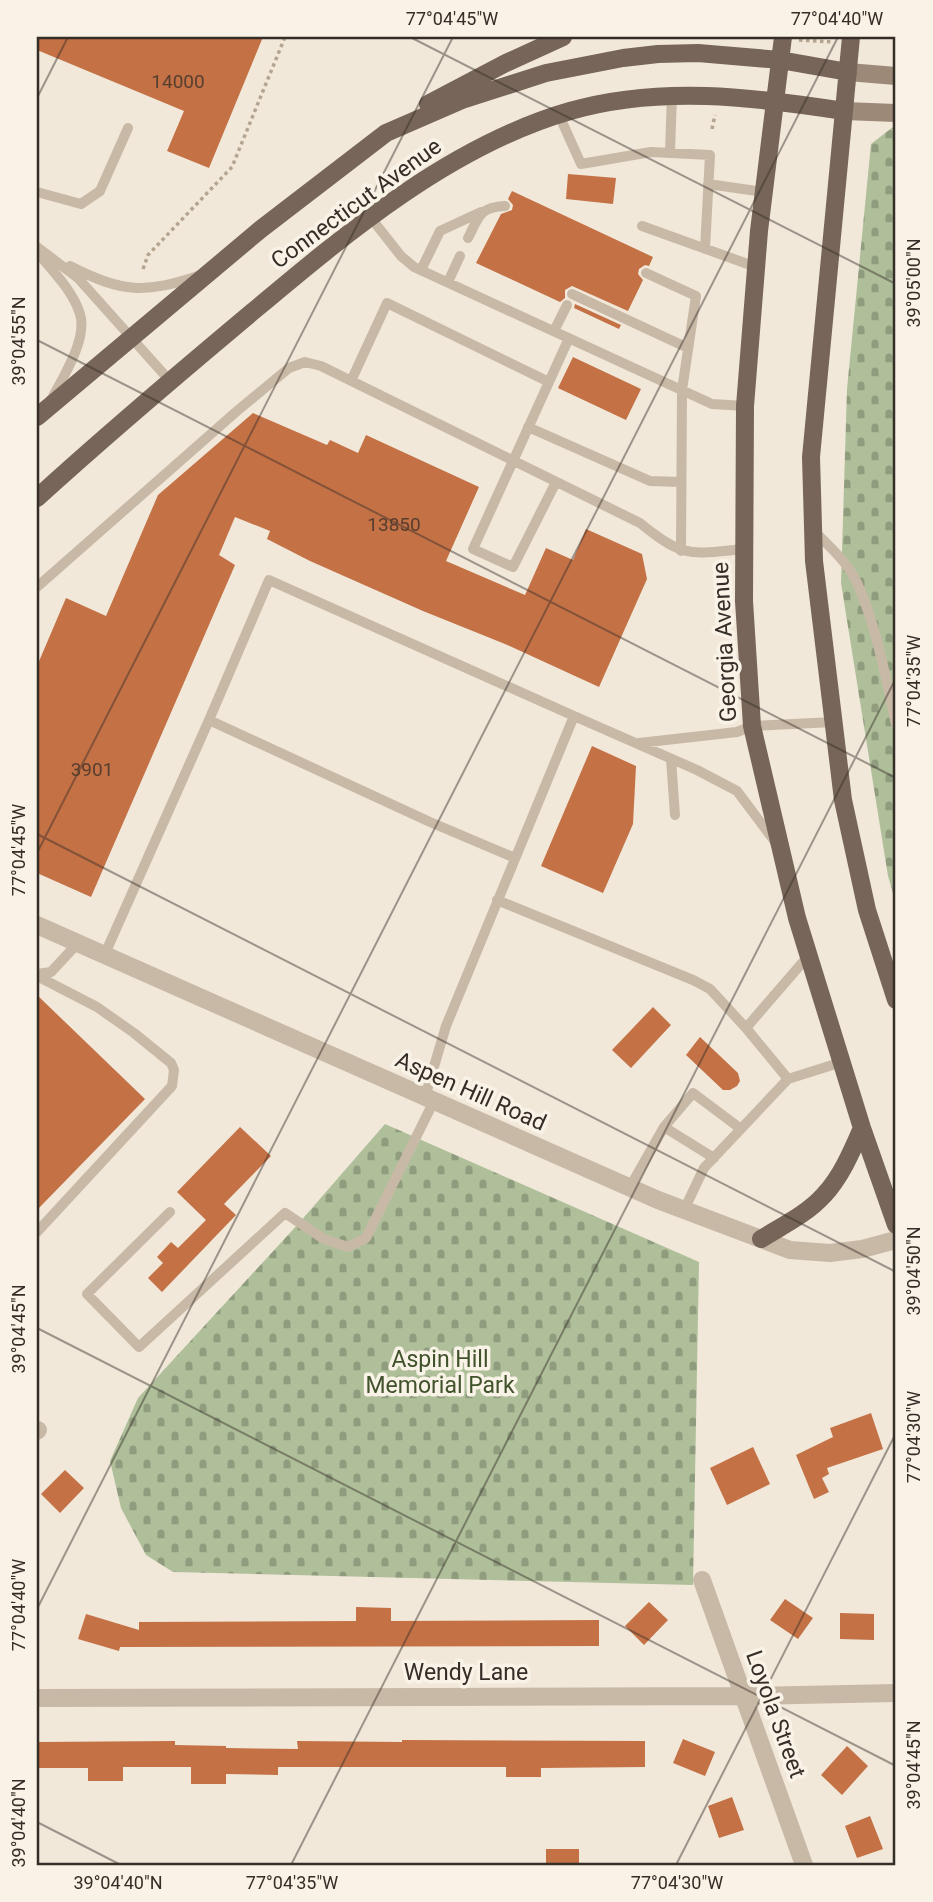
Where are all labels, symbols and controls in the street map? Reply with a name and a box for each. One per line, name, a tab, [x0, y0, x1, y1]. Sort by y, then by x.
text: 77°04'45"W	[406, 8, 498, 29]
text: 77°04'40"W	[791, 8, 883, 29]
house number: 14000	[151, 70, 205, 93]
street label: Connecticut Avenue	[266, 133, 447, 274]
text: 39°05'00"N	[903, 238, 924, 328]
text: 39°04'55"N	[8, 296, 29, 386]
house number: 13850	[367, 513, 421, 536]
street label: Georgia Avenue	[707, 561, 742, 723]
text: 77°04'35"W	[903, 635, 924, 727]
house number: 3901	[71, 758, 113, 781]
text: 77°04'45"W	[8, 804, 29, 896]
street label: Aspen Hill Road	[391, 1046, 550, 1137]
text: 39°04'50"N	[903, 1226, 924, 1316]
text: 39°04'45"N	[8, 1284, 29, 1374]
park label: Aspin Hill Memorial Park	[365, 1346, 515, 1399]
text: 77°04'30"W	[903, 1391, 924, 1483]
text: 77°04'40"W	[8, 1559, 29, 1651]
street label: Loyola Street	[740, 1647, 811, 1782]
street label: Wendy Lane	[404, 1659, 528, 1686]
text: 39°04'45"N	[903, 1720, 924, 1810]
text: 39°04'40"N	[8, 1778, 29, 1868]
text: 39°04'40"N	[73, 1872, 163, 1893]
text: 77°04'35"W	[246, 1872, 338, 1893]
text: 77°04'30"W	[631, 1872, 723, 1893]

